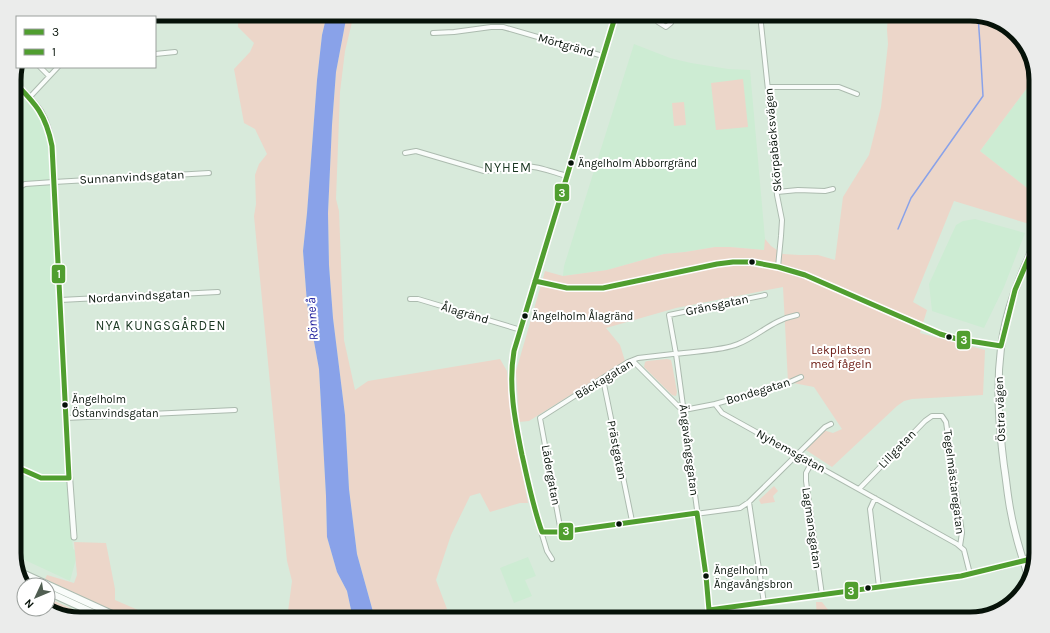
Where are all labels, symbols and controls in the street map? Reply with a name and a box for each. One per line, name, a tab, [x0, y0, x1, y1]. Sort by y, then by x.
legend	[16, 16, 156, 68]
text: 3	[52, 25, 59, 39]
street label: Mörtgränd	[536, 30, 596, 60]
text: 1	[52, 45, 56, 59]
street label: Skörpabäcksvägen	[761, 87, 785, 193]
place label: Ängelholm Abborrgränd	[578, 156, 697, 170]
marker: Ängelholm Abborrgränd	[566, 158, 576, 168]
district label: NYHEM	[484, 160, 532, 175]
street label: Sunnanvindsgatan	[79, 167, 185, 187]
line badge: 3	[554, 183, 570, 202]
text: 3	[559, 187, 566, 200]
unlabelled marker	[747, 257, 757, 267]
line badge: 1	[51, 264, 66, 284]
text: 1	[57, 268, 61, 281]
street label: Nordanvindsgatan	[88, 286, 190, 306]
street label: Gränsgatan	[684, 292, 750, 318]
water label: Rönne å	[303, 297, 321, 341]
street label: Ålagränd	[440, 300, 490, 326]
place label: Ängelholm Ålagränd	[532, 309, 633, 323]
marker: Ängelholm Ålagränd	[520, 311, 530, 321]
district label: NYA KUNGSGÅRDEN	[96, 317, 226, 333]
line badge: 3	[956, 330, 971, 350]
unlabelled marker	[944, 332, 954, 342]
text: 3	[961, 334, 968, 347]
park label: Lekplatsen med fågeln	[810, 343, 872, 371]
street label: Bäckagatan	[572, 356, 636, 402]
street label: Bondegatan	[724, 375, 792, 407]
street label: Östra vägen	[992, 376, 1008, 442]
place label: Ängelholm Östanvindsgatan	[72, 392, 159, 420]
marker: Ängelholm Östanvindsgatan	[60, 400, 70, 410]
street label: Ängavångsgatan	[676, 403, 702, 497]
street label: Prästgatan	[604, 419, 630, 481]
street label: Nyhemsgatan	[754, 426, 828, 476]
street label: Lillgatan	[875, 427, 919, 471]
street label: Tegelmästaregatan	[941, 429, 967, 535]
street label: Lädergatan	[539, 444, 563, 506]
street label: Lagmansgatan	[799, 486, 825, 570]
unlabelled marker	[614, 519, 624, 529]
line badge: 3	[558, 522, 574, 541]
text: 3	[563, 525, 570, 538]
place label: Ängelholm Ängavångsbron	[714, 563, 793, 591]
marker: Ängelholm Ängavångsbron	[701, 571, 711, 581]
north arrow	[16, 577, 56, 617]
line badge: 3	[844, 581, 859, 600]
unlabelled marker	[863, 583, 873, 593]
text: 3	[848, 585, 855, 598]
text: N	[22, 596, 37, 611]

